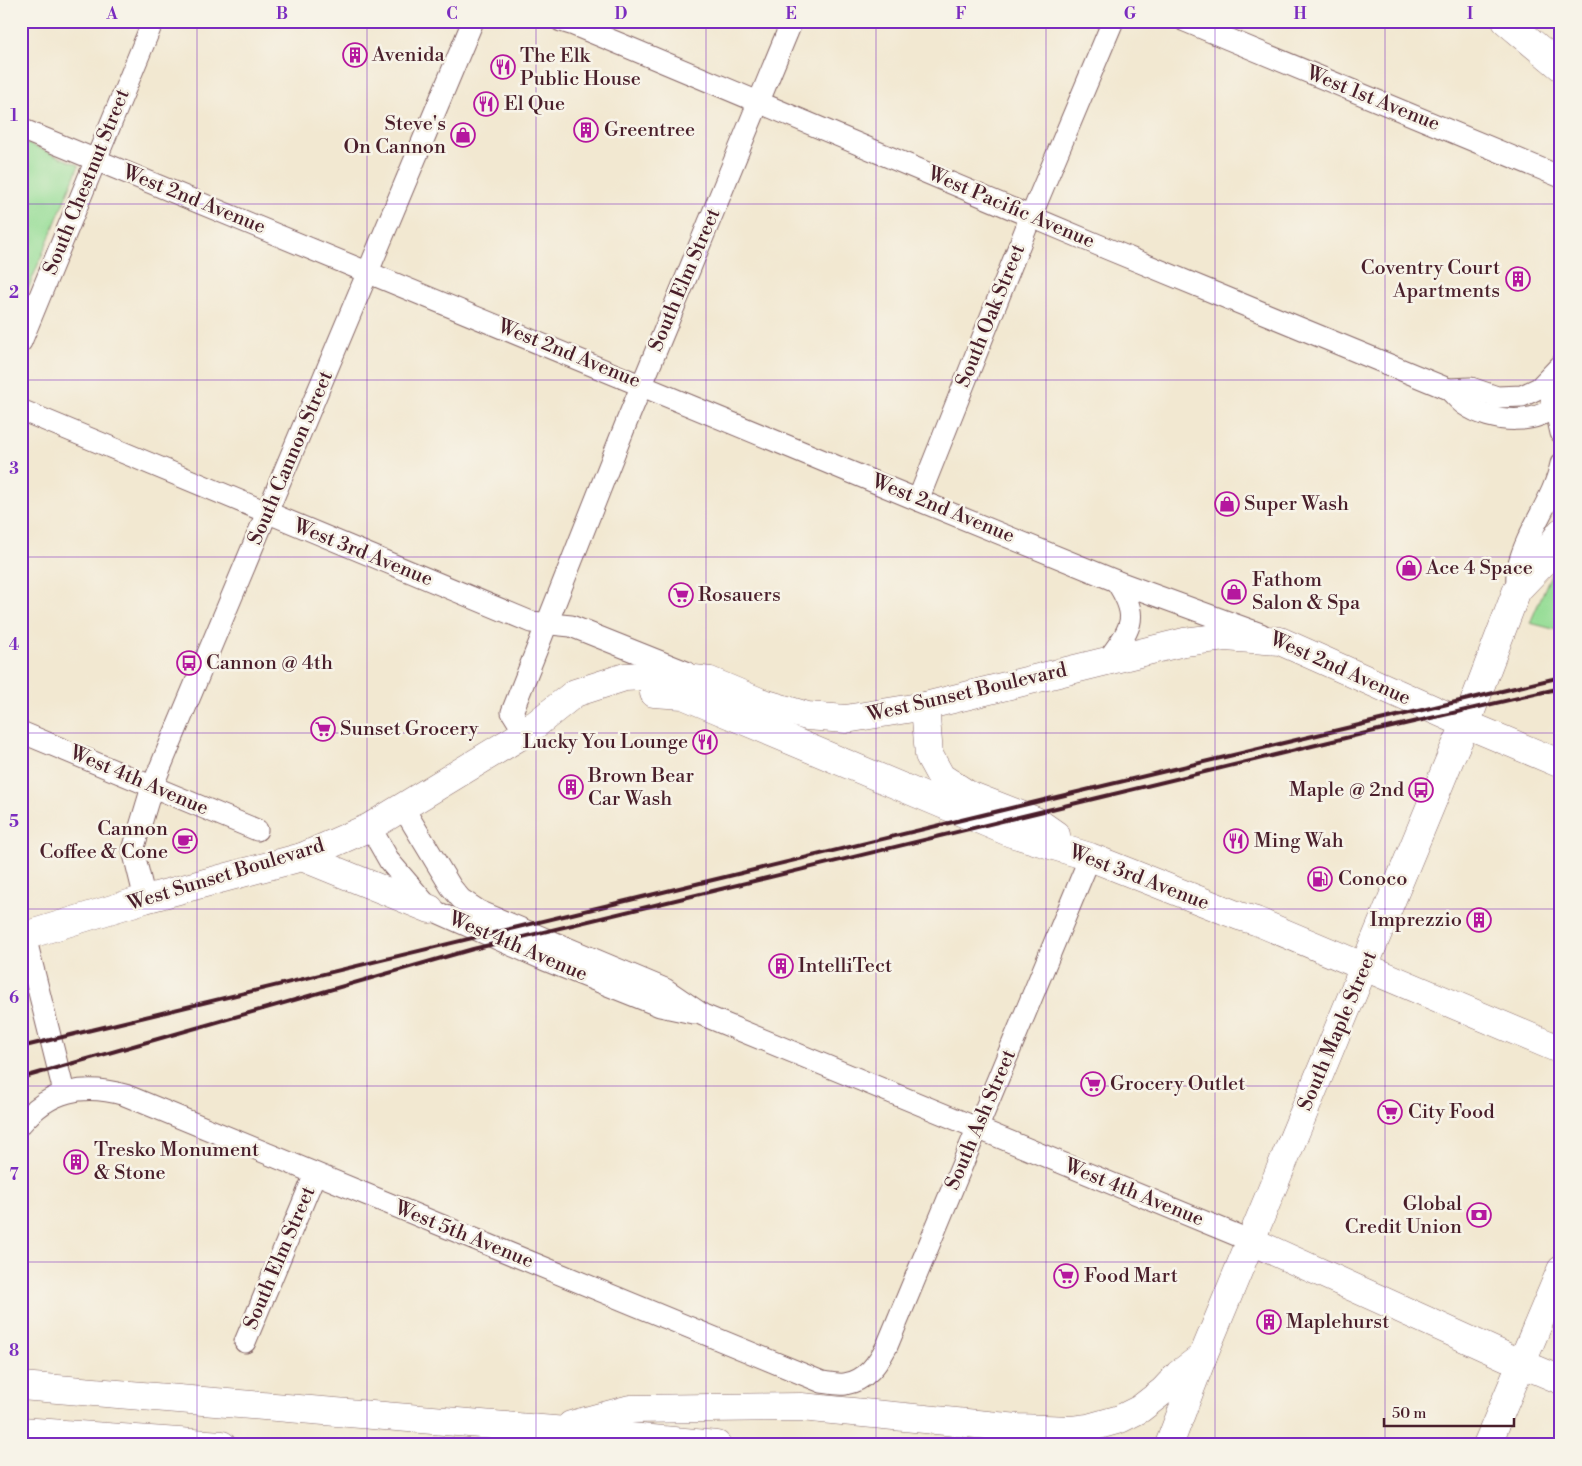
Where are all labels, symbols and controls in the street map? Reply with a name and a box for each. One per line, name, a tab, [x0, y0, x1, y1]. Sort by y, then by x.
text: A	[105, 4, 118, 24]
text: B	[276, 4, 288, 24]
text: C	[446, 4, 458, 24]
text: D	[615, 4, 628, 24]
text: E	[785, 4, 797, 24]
text: F	[955, 4, 967, 24]
text: G	[1124, 4, 1137, 24]
text: H	[1293, 4, 1307, 24]
text: I	[1467, 4, 1473, 24]
building icon: Avenida	[342, 42, 368, 68]
place label: Avenida	[371, 43, 445, 68]
place label: The Elk Public House	[520, 44, 641, 92]
restaurant icon: The Elk Public House	[490, 54, 516, 80]
street label: West 1st Avenue	[1302, 60, 1443, 137]
street label: South Chestnut Street	[38, 85, 136, 279]
restaurant icon: El Que	[473, 91, 499, 117]
place label: El Que	[504, 92, 565, 117]
text: 1	[10, 106, 18, 126]
place label: Steve's On Cannon	[343, 112, 446, 160]
building icon: Greentree	[573, 117, 599, 143]
place label: Greentree	[604, 118, 695, 143]
shop icon: Steve's On Cannon	[450, 122, 476, 148]
street label: West 2nd Avenue	[118, 160, 269, 240]
street label: West Pacific Avenue	[923, 161, 1098, 254]
street label: South Elm Street	[644, 205, 726, 355]
street label: South Oak Street	[951, 241, 1031, 391]
place label: Coventry Court Apartments	[1361, 256, 1500, 304]
building icon: Coventry Court Apartments	[1505, 266, 1531, 292]
text: 2	[9, 283, 19, 303]
street label: West 2nd Avenue	[493, 314, 644, 394]
street label: South Cannon Street	[243, 367, 339, 549]
text: 3	[9, 459, 19, 479]
street label: West 2nd Avenue	[867, 469, 1018, 549]
shop icon: Super Wash	[1214, 491, 1240, 517]
place label: Super Wash	[1244, 492, 1349, 517]
street label: West 3rd Avenue	[289, 513, 436, 592]
shop icon: Ace 4 Space	[1396, 555, 1422, 581]
place label: Ace 4 Space	[1425, 556, 1533, 581]
place label: Fathom Salon & Spa	[1252, 568, 1361, 616]
shop icon: Fathom Salon & Spa	[1221, 579, 1247, 605]
supermarket icon: Rosauers	[668, 582, 694, 608]
place label: Rosauers	[698, 583, 781, 608]
street label: West 2nd Avenue	[1265, 626, 1414, 711]
text: 4	[9, 635, 20, 655]
bus stop icon: Cannon @ 4th	[176, 650, 202, 676]
place label: Cannon @ 4th	[206, 651, 333, 676]
street label: West Sunset Boulevard	[864, 658, 1070, 728]
supermarket icon: Sunset Grocery	[310, 716, 336, 742]
place label: Sunset Grocery	[340, 717, 479, 742]
restaurant icon: Lucky You Lounge	[692, 729, 718, 755]
place label: Lucky You Lounge	[523, 730, 688, 755]
street label: West 4th Avenue	[65, 740, 212, 821]
place label: Brown Bear Car Wash	[587, 764, 694, 812]
building icon: Brown Bear Car Wash	[558, 774, 584, 800]
bus stop icon: Maple @ 2nd	[1408, 777, 1434, 803]
place label: Maple @ 2nd	[1289, 778, 1405, 803]
text: 5	[9, 812, 19, 832]
place label: Cannon Coffee & Cone	[39, 817, 168, 865]
cafe icon: Cannon Coffee & Cone	[172, 828, 198, 854]
restaurant icon: Ming Wah	[1223, 828, 1249, 854]
place label: Ming Wah	[1254, 829, 1344, 854]
street label: West Sunset Boulevard	[124, 833, 328, 917]
street label: West 3rd Avenue	[1065, 839, 1213, 916]
fuel station icon: Conoco	[1307, 866, 1333, 892]
place label: Conoco	[1338, 867, 1407, 892]
street label: West 4th Avenue	[444, 906, 591, 987]
building icon: Imprezzio	[1466, 907, 1492, 933]
place label: Imprezzio	[1370, 908, 1462, 933]
street label: South Maple Street	[1293, 947, 1383, 1115]
building icon: IntelliTect	[768, 953, 794, 979]
place label: IntelliTect	[798, 954, 892, 979]
text: 6	[9, 988, 19, 1008]
street label: South Ash Street	[940, 1046, 1022, 1194]
supermarket icon: Grocery Outlet	[1080, 1071, 1106, 1097]
place label: Grocery Outlet	[1110, 1072, 1245, 1097]
supermarket icon: City Food	[1377, 1099, 1403, 1125]
place label: City Food	[1408, 1100, 1495, 1125]
place label: Tresko Monument & Stone	[94, 1138, 259, 1186]
building icon: Tresko Monument & Stone	[63, 1149, 89, 1175]
street label: West 4th Avenue	[1060, 1153, 1207, 1232]
text: 7	[9, 1165, 19, 1185]
street label: South Elm Street	[239, 1183, 321, 1333]
place label: Global Credit Union	[1345, 1192, 1462, 1240]
street label: West 5th Avenue	[390, 1195, 537, 1274]
bank icon: Global Credit Union	[1466, 1202, 1492, 1228]
supermarket icon: Food Mart	[1053, 1263, 1079, 1289]
place label: Food Mart	[1084, 1264, 1178, 1289]
building icon: Maplehurst	[1256, 1309, 1282, 1335]
place label: Maplehurst	[1286, 1310, 1389, 1335]
text: 8	[9, 1341, 19, 1361]
scale bar	[1384, 1396, 1514, 1428]
text: 50 m	[1392, 1404, 1426, 1423]

